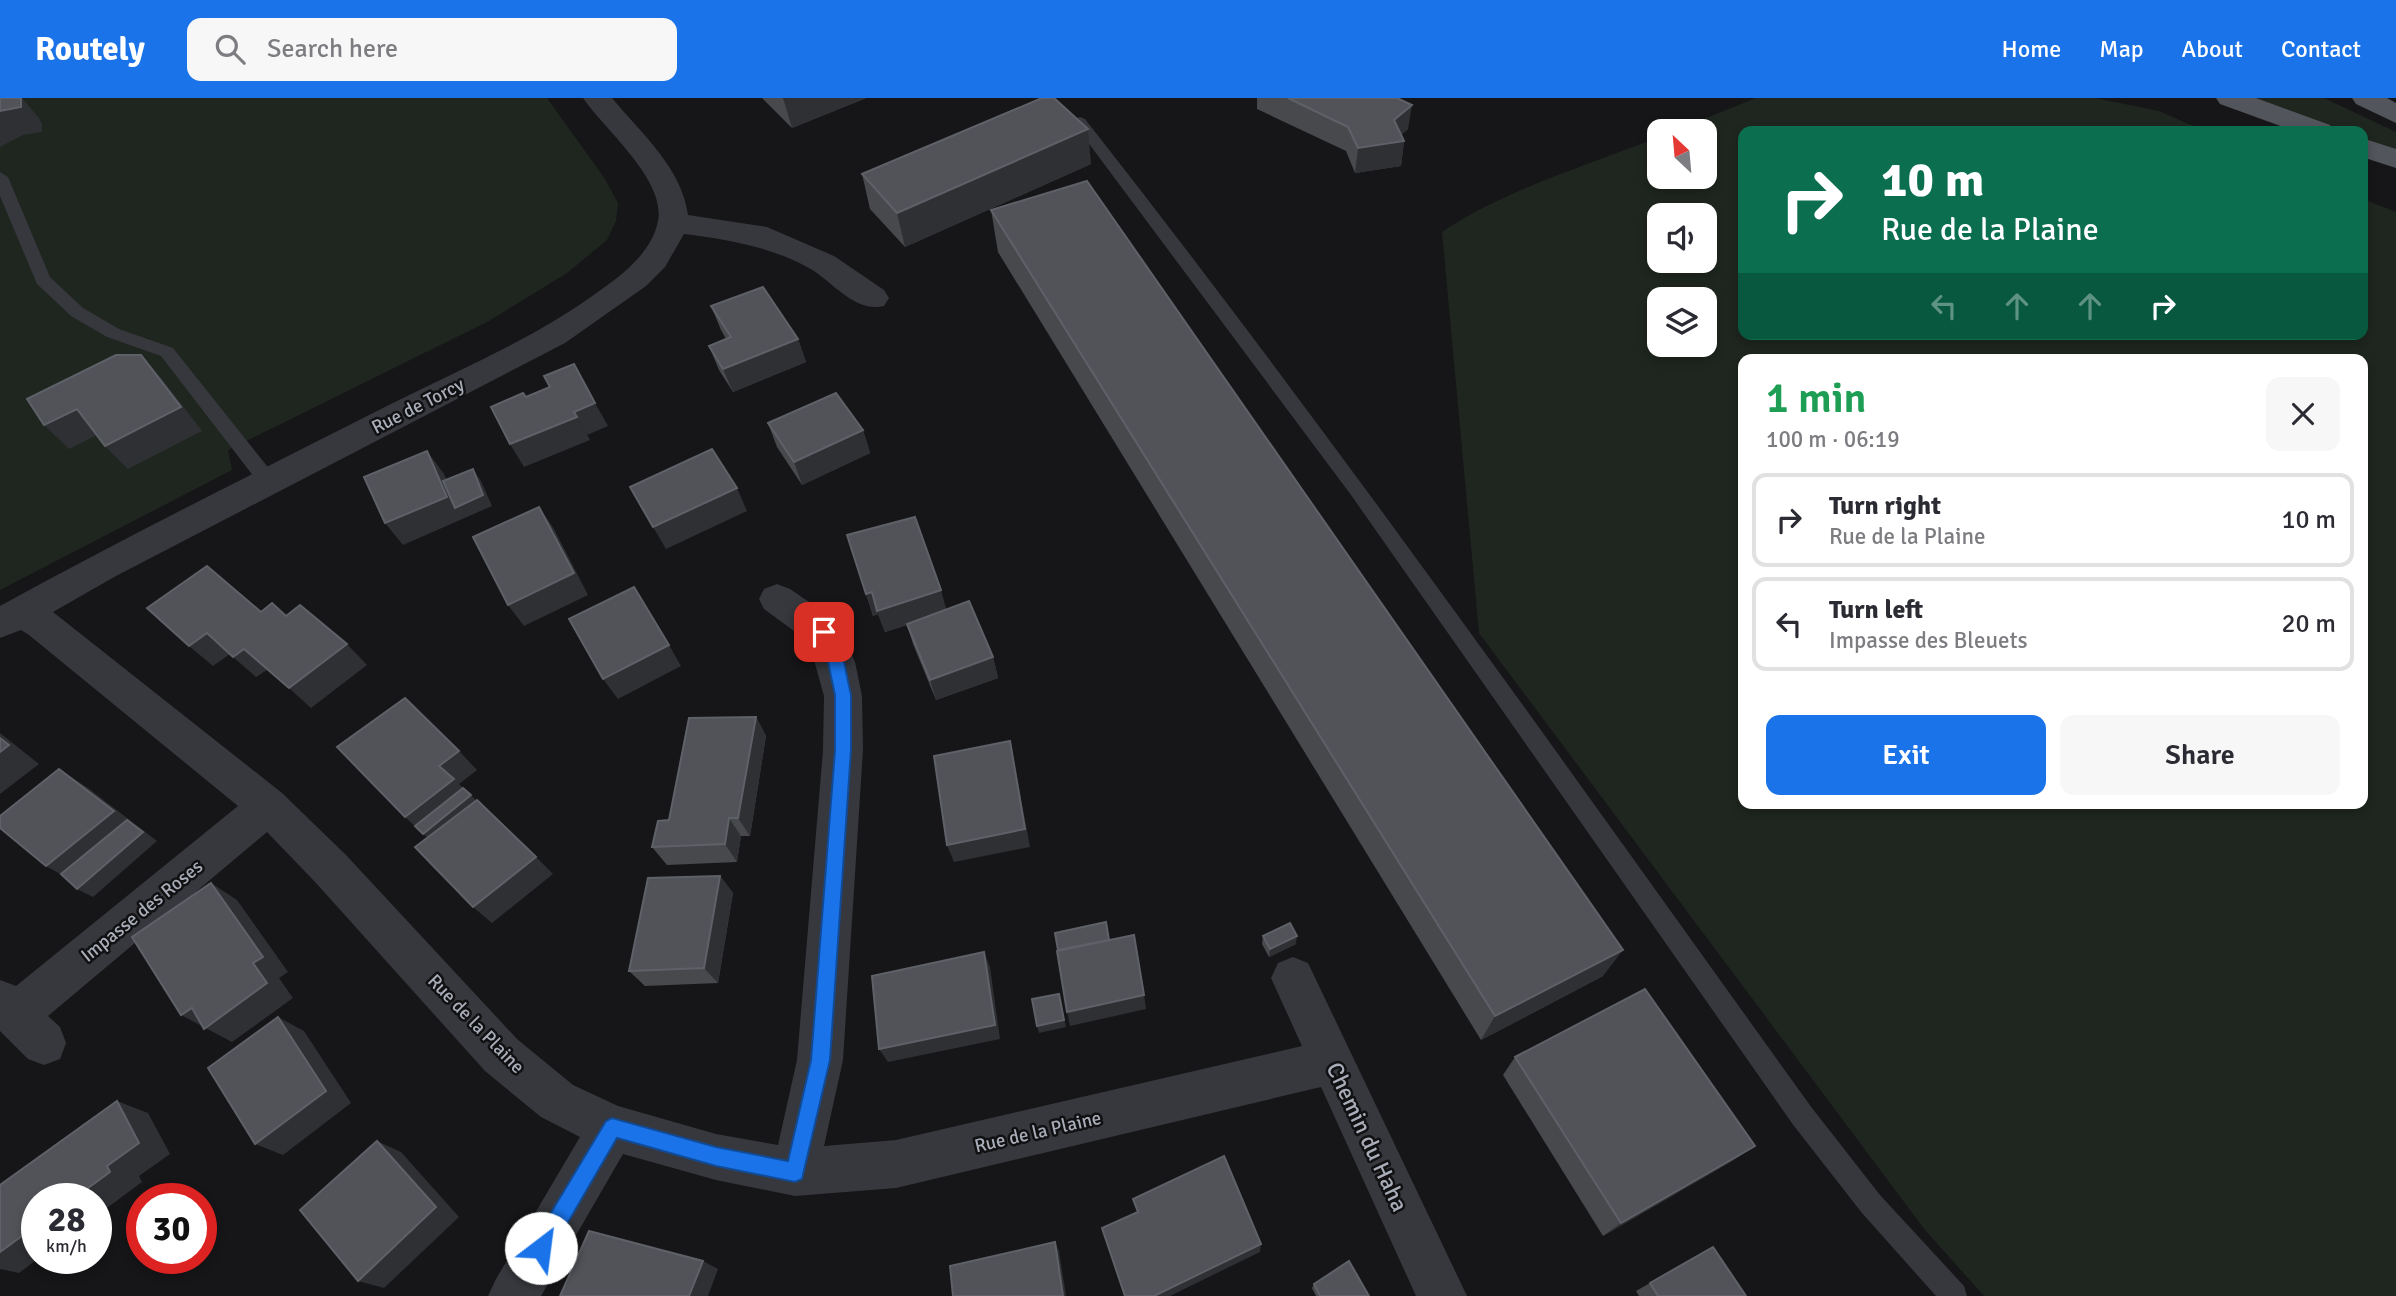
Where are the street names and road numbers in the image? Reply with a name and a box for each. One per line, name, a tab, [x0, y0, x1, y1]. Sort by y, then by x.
street label: Rue de Torcy	[368, 372, 469, 440]
street label: Impasse des Roses	[76, 854, 208, 968]
street label: Rue de la Plaine	[422, 969, 530, 1079]
street label: Chemin du Haha	[1320, 1058, 1414, 1216]
street label: Rue de la Plaine	[972, 1106, 1104, 1158]

